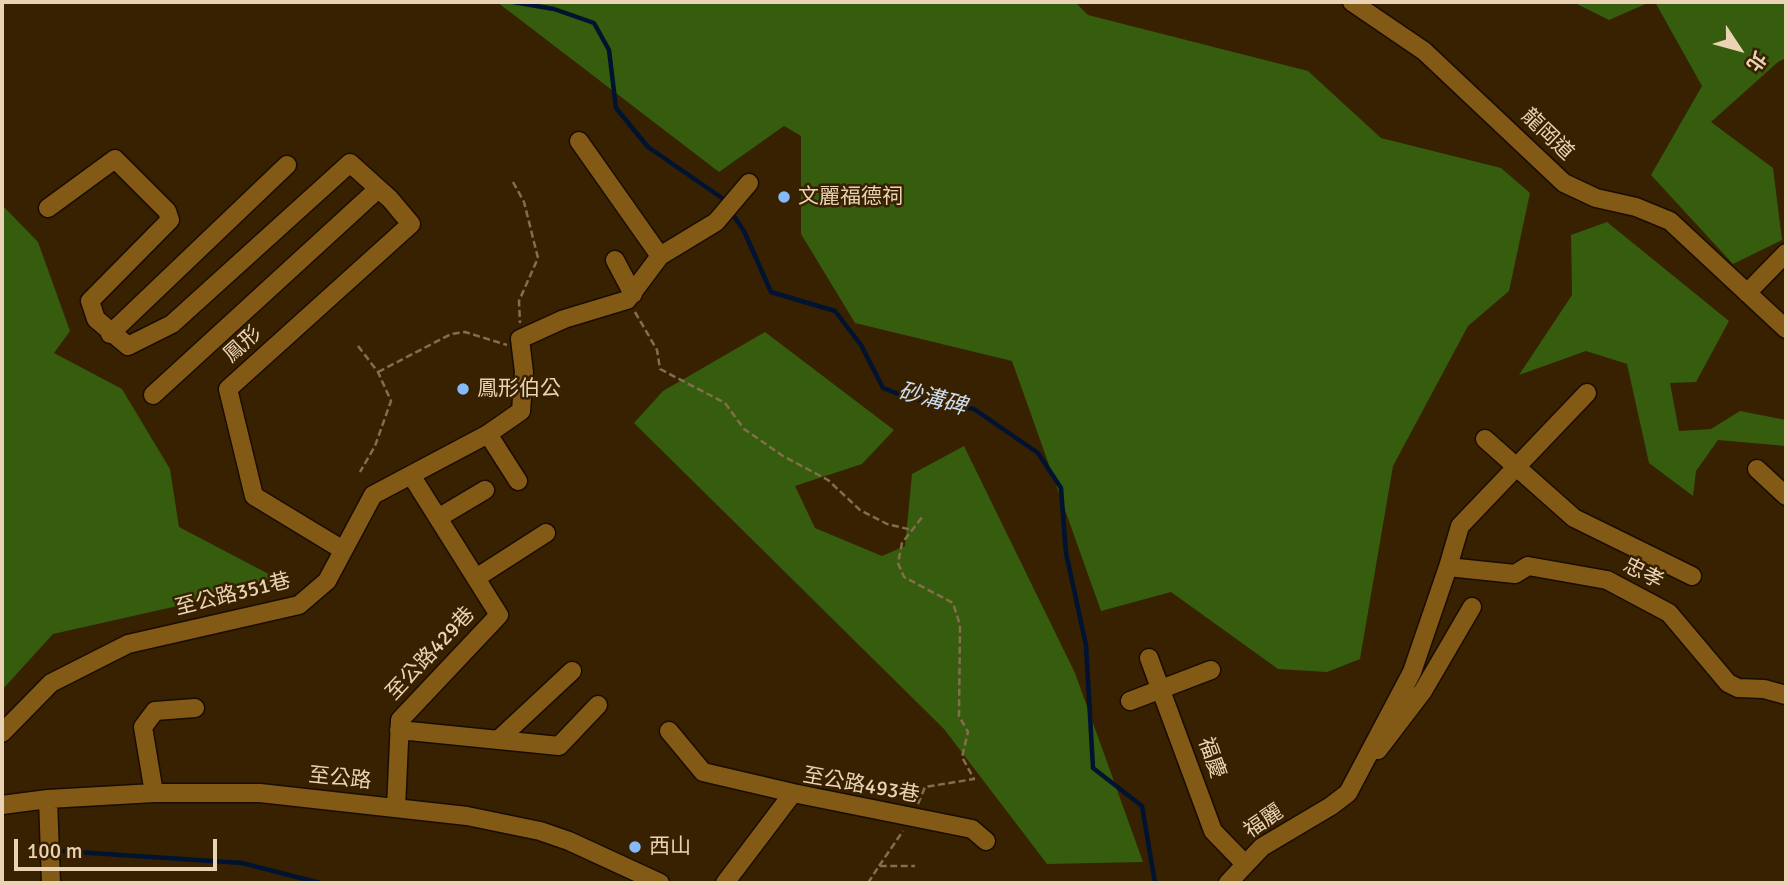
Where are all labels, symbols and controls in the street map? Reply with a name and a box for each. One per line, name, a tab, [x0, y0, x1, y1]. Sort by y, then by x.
north arrow	[1704, 14, 1774, 84]
text: 北	[1741, 47, 1771, 76]
street label: 龍岡道	[1516, 104, 1578, 166]
place label: 文麗福德祠	[798, 184, 903, 210]
marker: 文麗福德祠	[776, 189, 792, 205]
street label: 鳳形	[219, 322, 267, 368]
place label: 鳳形伯公	[477, 376, 561, 402]
water label: 砂溝碑	[895, 378, 969, 422]
marker: 鳳形伯公	[455, 381, 471, 397]
street label: 忠孝	[1619, 553, 1667, 595]
street label: 至公路351巷	[173, 568, 293, 622]
street label: 至公路429巷	[382, 602, 480, 706]
street label: 福慶	[1192, 734, 1230, 782]
street label: 至公路	[307, 763, 373, 795]
street label: 至公路493巷	[801, 763, 921, 809]
street label: 福麗	[1240, 800, 1288, 844]
scale bar	[18, 826, 220, 870]
place label: 西山	[649, 834, 691, 860]
text: 100 m	[27, 838, 82, 864]
marker: 西山	[627, 839, 643, 855]

